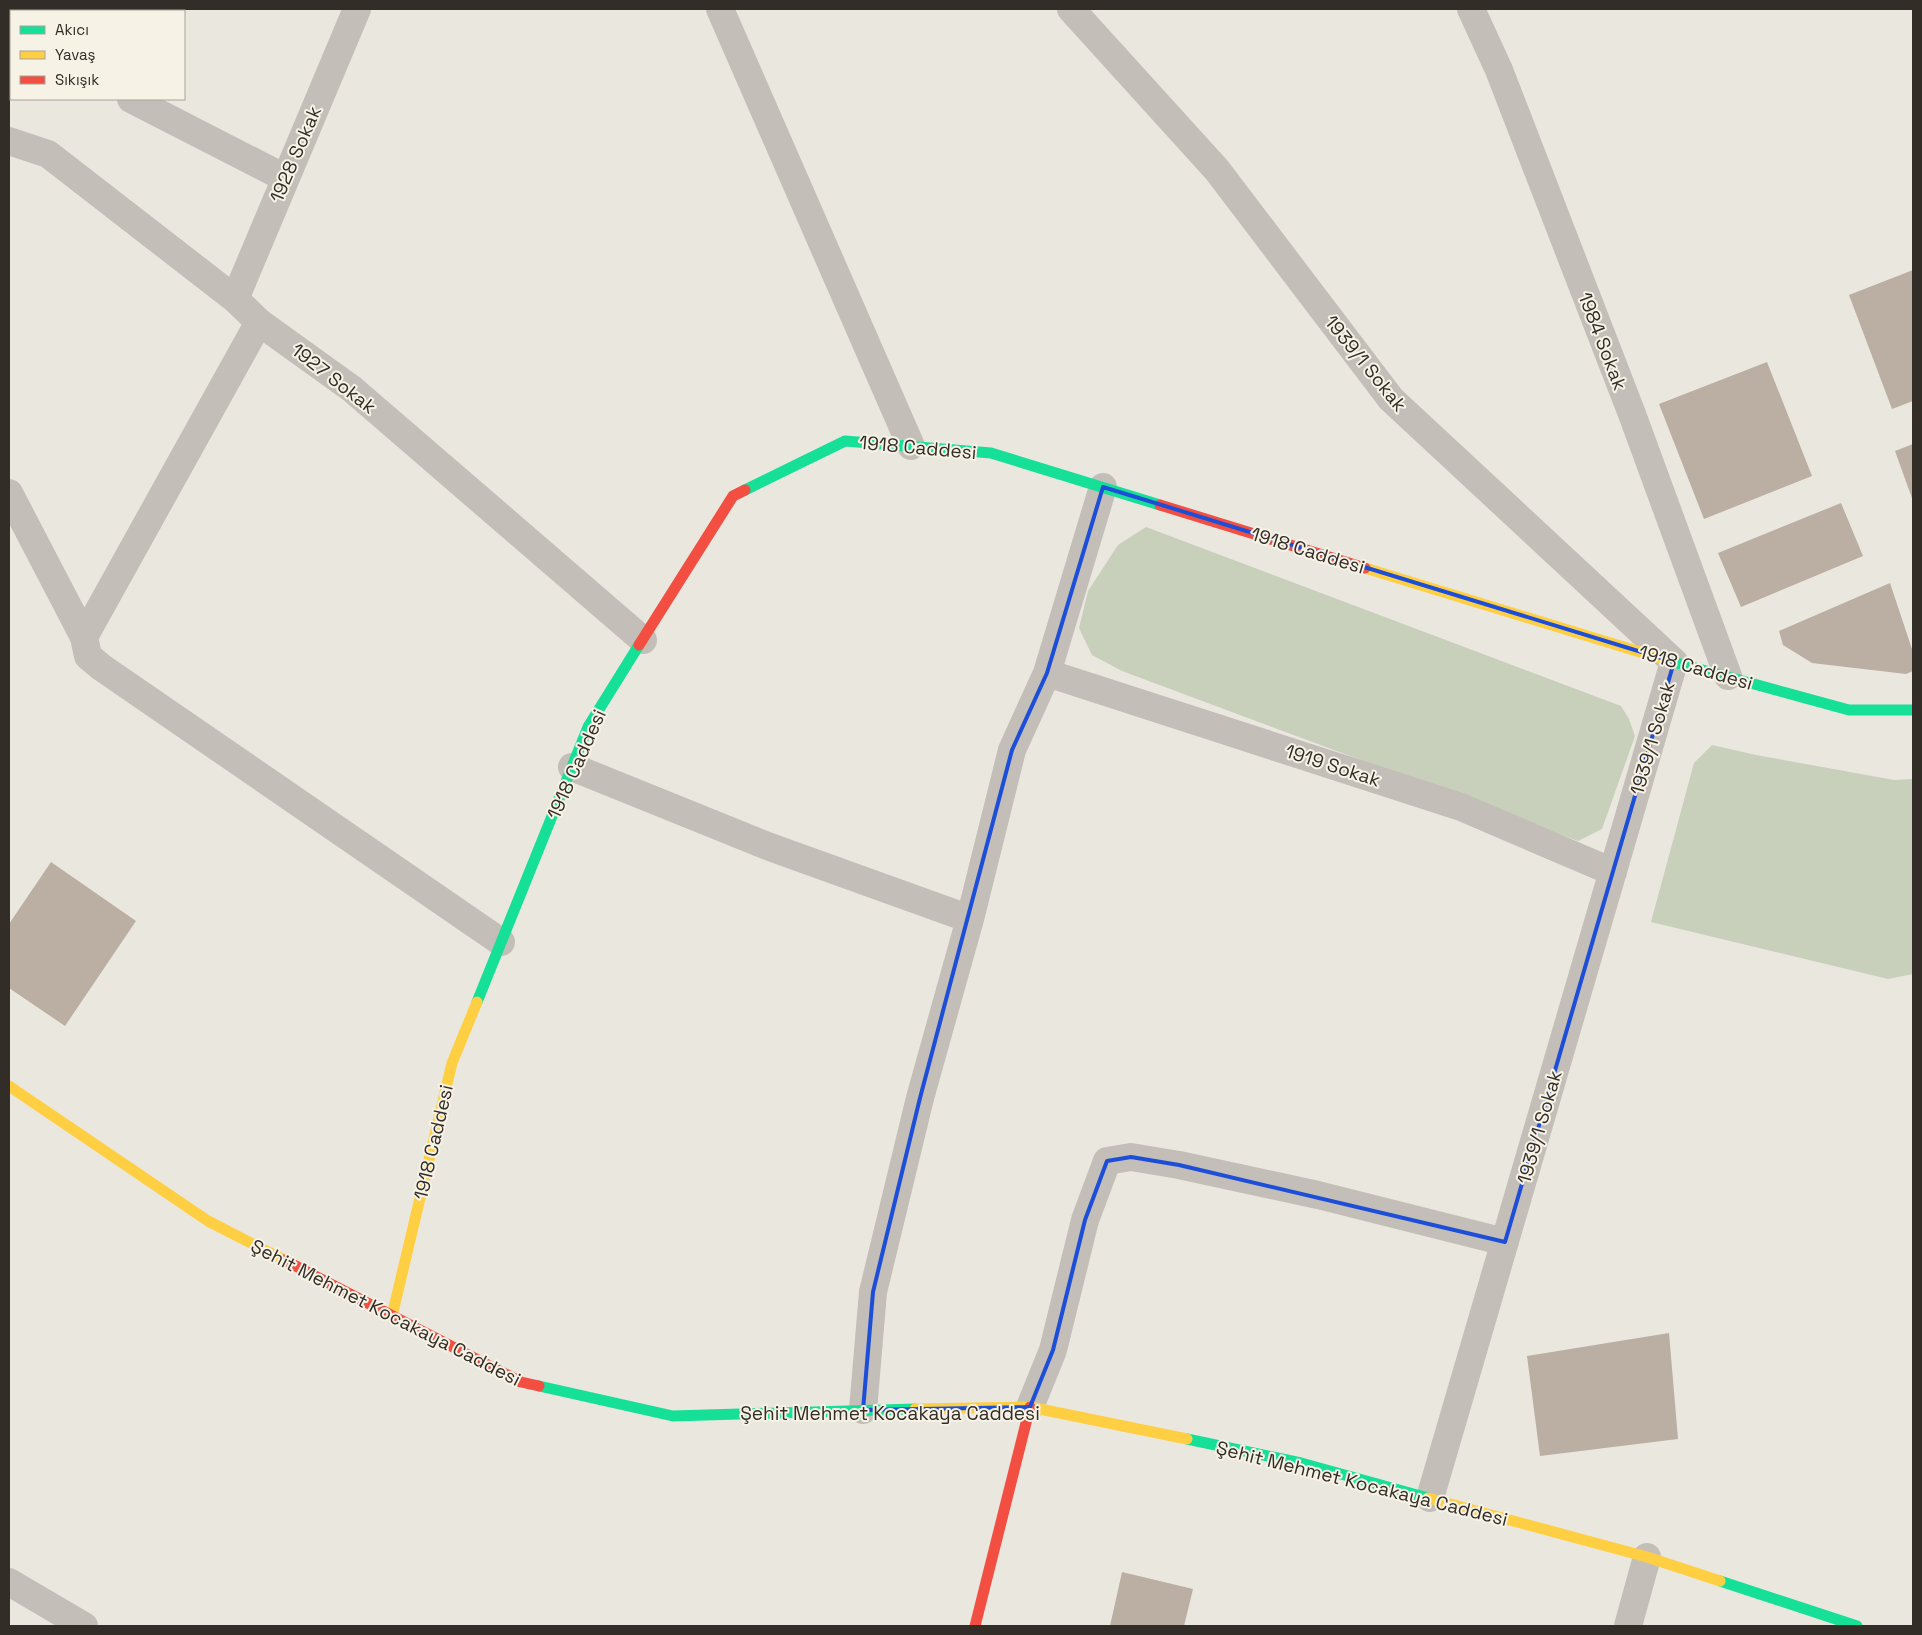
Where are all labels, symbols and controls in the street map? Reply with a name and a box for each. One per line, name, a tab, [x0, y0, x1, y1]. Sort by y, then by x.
legend	[10, 10, 185, 100]
text: Akıcı	[55, 20, 89, 39]
text: Yavaş	[55, 45, 96, 64]
text: Sıkışık	[55, 70, 99, 89]
street label: 1928 Sokak	[264, 102, 327, 206]
street label: 1984 Sokak	[1572, 289, 1633, 394]
street label: 1939/1 Sokak	[1319, 310, 1412, 417]
street label: 1927 Sokak	[286, 337, 381, 419]
street label: 1918 Caddesi	[858, 430, 978, 465]
street label: 1918 Caddesi	[1248, 521, 1368, 580]
street label: 1918 Caddesi	[1636, 639, 1756, 696]
street label: 1939/1 Sokak	[1624, 678, 1681, 798]
street label: 1918 Caddesi	[541, 705, 612, 823]
street label: 1919 Sokak	[1282, 738, 1384, 793]
street label: 1939/1 Sokak	[1511, 1067, 1568, 1187]
street label: 1918 Caddesi	[408, 1082, 459, 1202]
street label: Şehit Mehmet Kocakaya Caddesi	[247, 1233, 525, 1392]
street label: Şehit Mehmet Kocakaya Caddesi	[740, 1401, 1040, 1426]
street label: Şehit Mehmet Kocakaya Caddesi	[1214, 1435, 1510, 1532]

